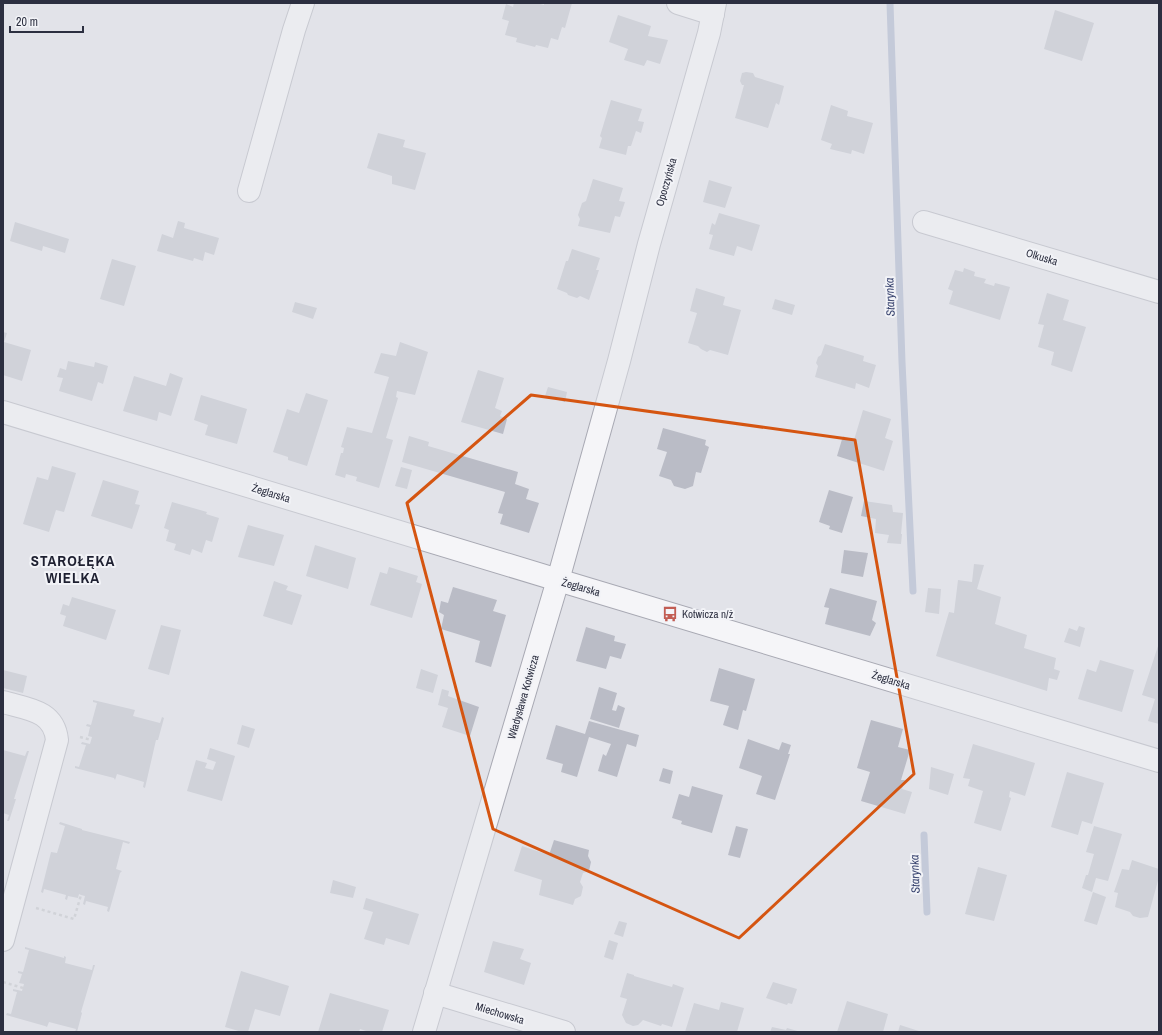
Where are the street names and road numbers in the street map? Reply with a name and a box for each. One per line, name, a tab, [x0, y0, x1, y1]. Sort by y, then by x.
street label: Opoczyńska	[652, 156, 680, 208]
street label: Olkuska	[1024, 246, 1060, 268]
street label: Żeglarska	[250, 481, 292, 505]
street label: Żeglarska	[560, 575, 602, 599]
street label: Władysława Kotwicza	[504, 653, 542, 741]
street label: Żeglarska	[870, 668, 912, 692]
street label: Miechowska	[474, 999, 526, 1027]

